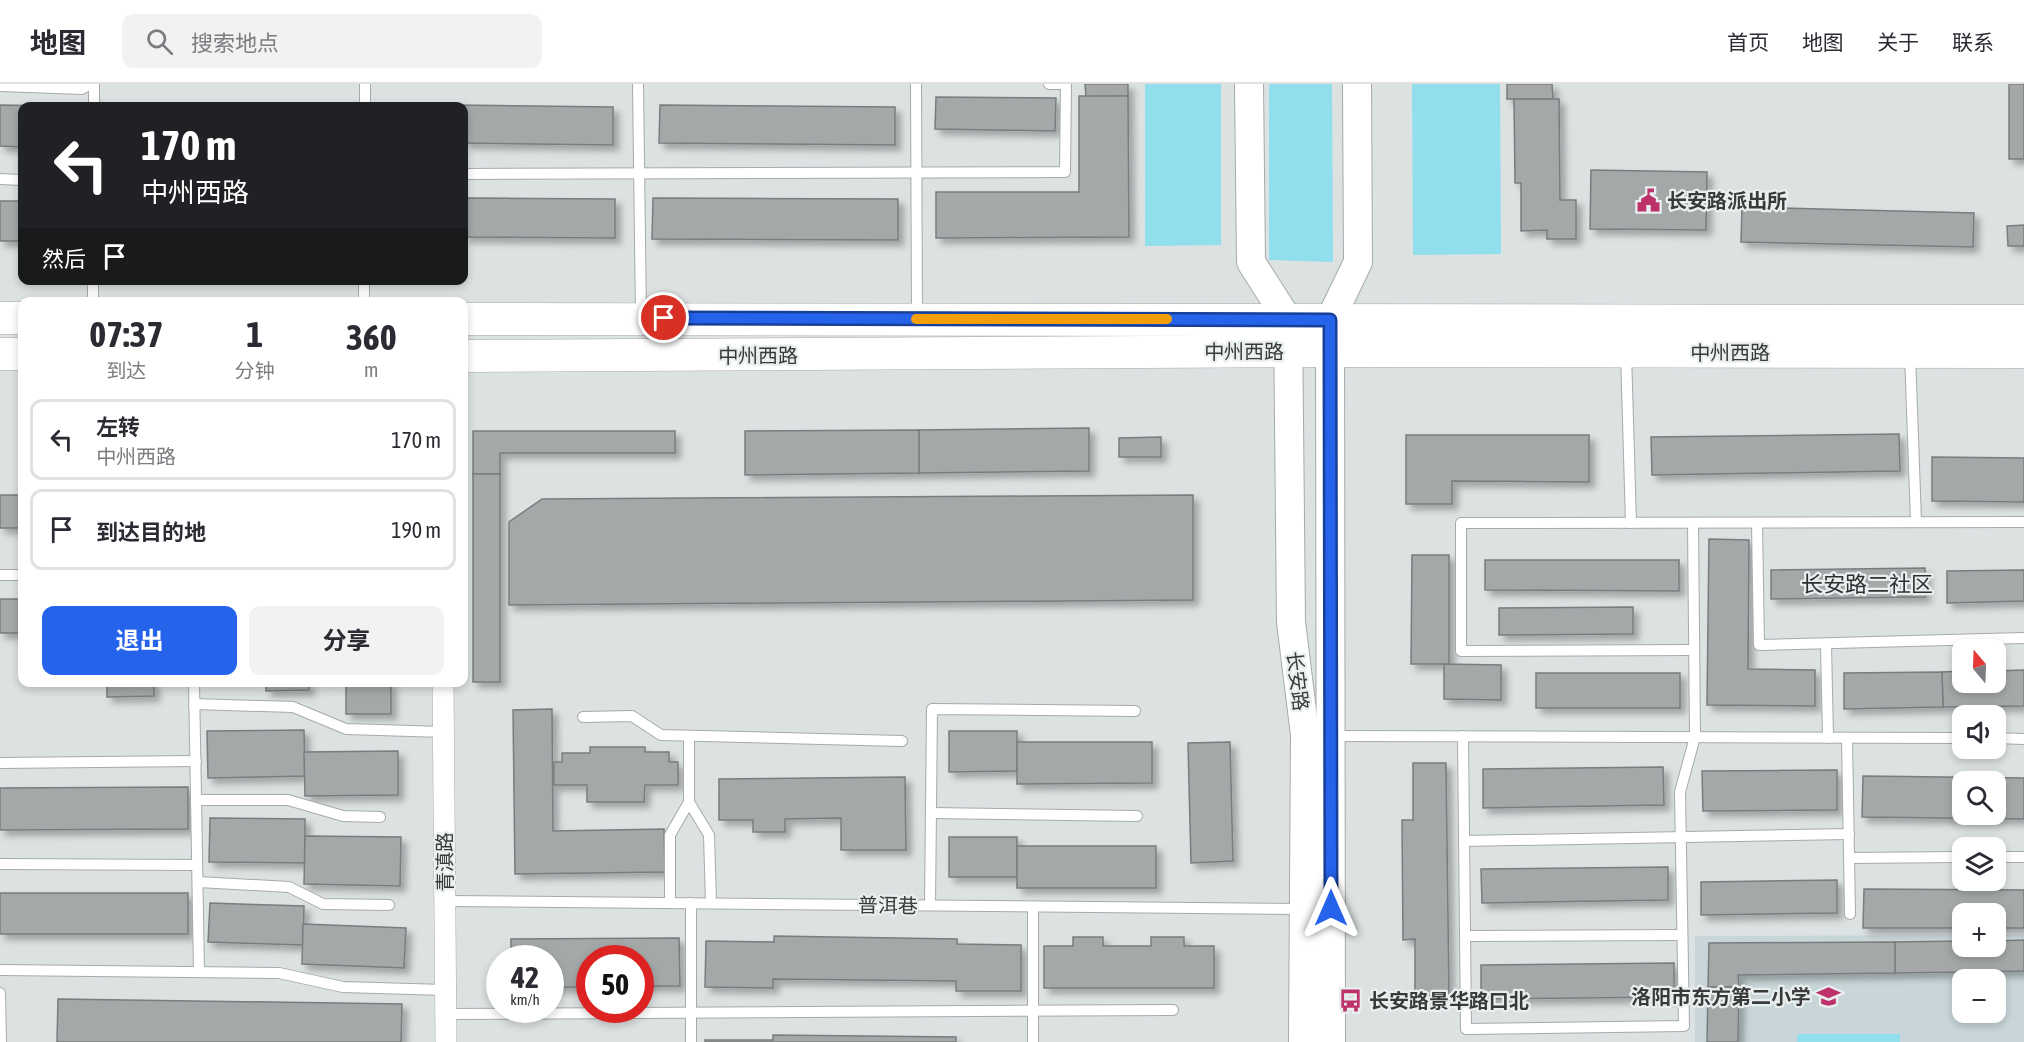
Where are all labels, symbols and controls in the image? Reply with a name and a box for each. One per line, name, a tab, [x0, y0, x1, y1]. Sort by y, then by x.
search box	[122, 14, 542, 68]
icon: search	[143, 25, 176, 58]
text: 地图	[30, 27, 86, 59]
text: 搜索地点	[191, 30, 279, 56]
text: 首页	[1727, 30, 1769, 54]
text: 地图	[1802, 30, 1844, 54]
text: 关于	[1877, 30, 1919, 54]
text: 联系	[1952, 30, 1994, 54]
text: 170 m	[141, 121, 236, 169]
icon: left	[42, 126, 120, 204]
text: 中州西路	[141, 177, 249, 208]
public building icon: 长安路派出所	[1636, 187, 1662, 213]
place label: 长安路派出所	[1667, 189, 1787, 212]
icon: arrive	[98, 240, 131, 273]
text: 然后	[42, 246, 86, 272]
pin	[638, 292, 689, 343]
icon: arrive	[647, 301, 680, 334]
text: 07:37	[89, 313, 163, 355]
text: 1	[246, 313, 263, 355]
text: 360	[346, 316, 397, 358]
street label: 中州西路	[1204, 340, 1284, 363]
street label: 中州西路	[1690, 341, 1770, 364]
street label: 中州西路	[718, 344, 798, 367]
text: m	[364, 358, 379, 381]
text: 到达	[106, 359, 146, 382]
text: 分钟	[235, 359, 275, 382]
text: 左转	[96, 414, 140, 440]
icon: left	[45, 423, 78, 456]
text: 170 m	[391, 427, 441, 453]
text: 中州西路	[96, 445, 176, 468]
icon: arrive	[45, 513, 78, 546]
text: 190 m	[391, 517, 441, 543]
text: 到达目的地	[96, 519, 206, 545]
district label: 长安路二社区	[1801, 571, 1933, 597]
button: 退出	[42, 606, 237, 675]
button: 分享	[249, 606, 444, 675]
north arrow	[1952, 639, 2006, 693]
map controls	[1952, 639, 2006, 1023]
street label: 长安路	[1283, 650, 1313, 712]
button: sound	[1952, 705, 2006, 759]
button: search	[1952, 771, 2006, 825]
street label: 青滇路	[433, 832, 456, 892]
button: layers	[1952, 837, 2006, 891]
position arrow	[1299, 876, 1363, 940]
street label: 普洱巷	[858, 893, 918, 917]
button: +	[1952, 903, 2006, 957]
speed limit sign: 50	[576, 945, 654, 1023]
text: 42	[511, 960, 539, 994]
button: −	[1952, 969, 2006, 1023]
school or university icon: 洛阳市东方第二小学	[1816, 983, 1842, 1009]
place label: 洛阳市东方第二小学	[1631, 985, 1811, 1008]
bus stop icon: 长安路景华路口北	[1338, 987, 1364, 1013]
place label: 长安路景华路口北	[1369, 989, 1529, 1012]
text: km/h	[510, 991, 540, 1008]

